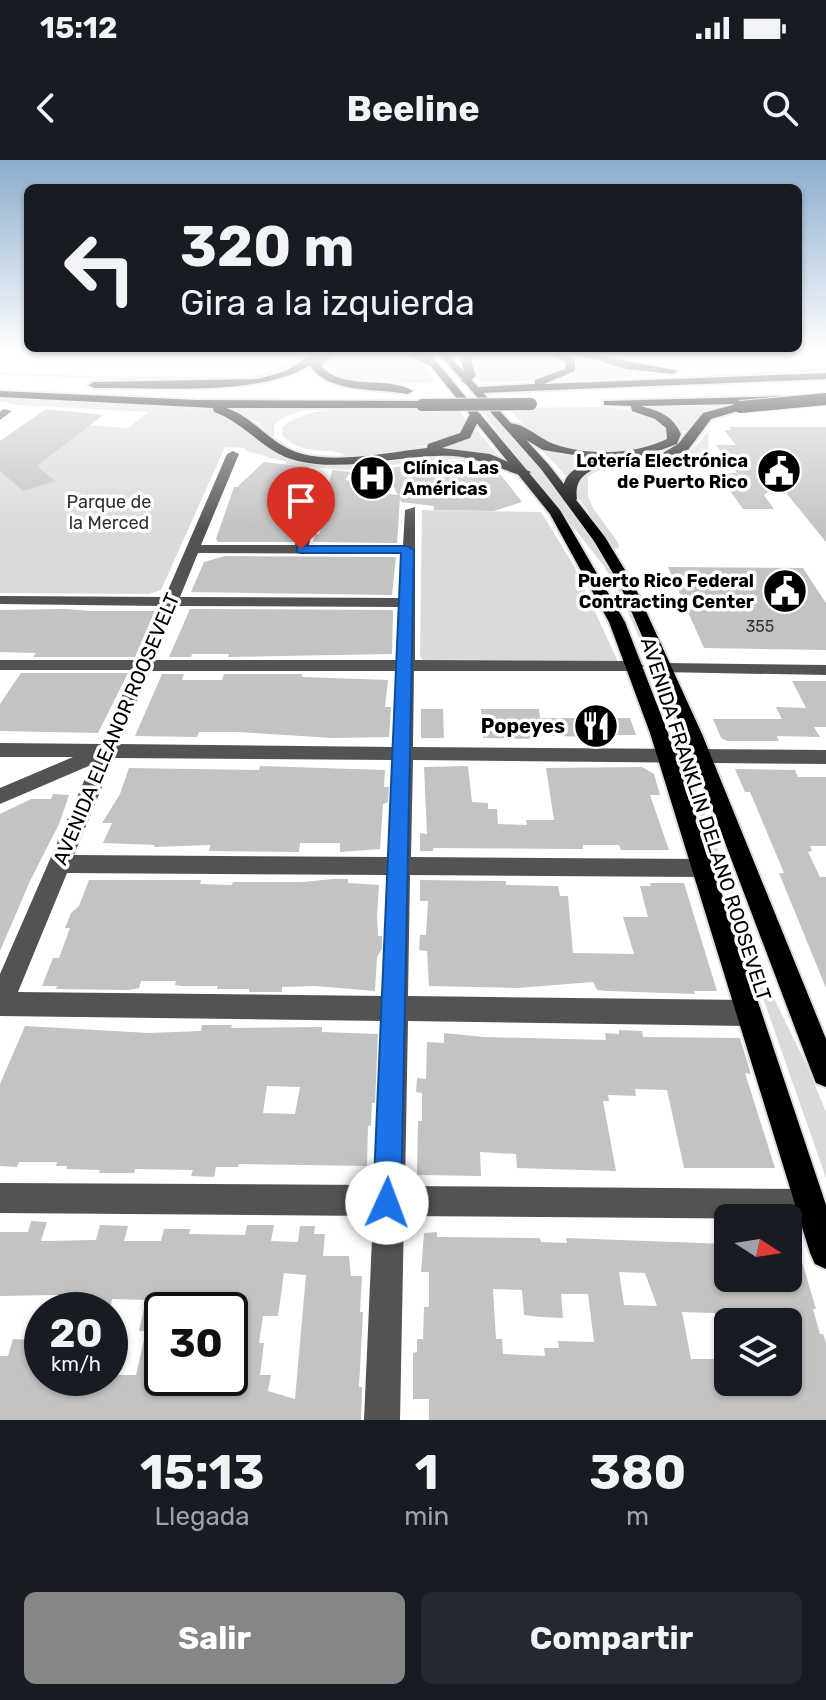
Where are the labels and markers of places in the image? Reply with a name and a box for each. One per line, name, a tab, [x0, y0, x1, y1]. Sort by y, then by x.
public building icon: Lotería Electrónica de Puerto Rico	[755, 447, 803, 495]
place label: Lotería Electrónica de Puerto Rico	[576, 450, 748, 493]
hospital icon: Clínica Las Américas	[348, 454, 396, 502]
place label: Clínica Las Américas	[403, 457, 499, 500]
pin	[267, 467, 335, 549]
public building icon: Puerto Rico Federal Contracting Center	[761, 567, 809, 615]
place label: Puerto Rico Federal Contracting Center	[578, 570, 754, 613]
restaurant icon: Popeyes	[572, 702, 620, 750]
place label: Popeyes	[481, 714, 565, 738]

